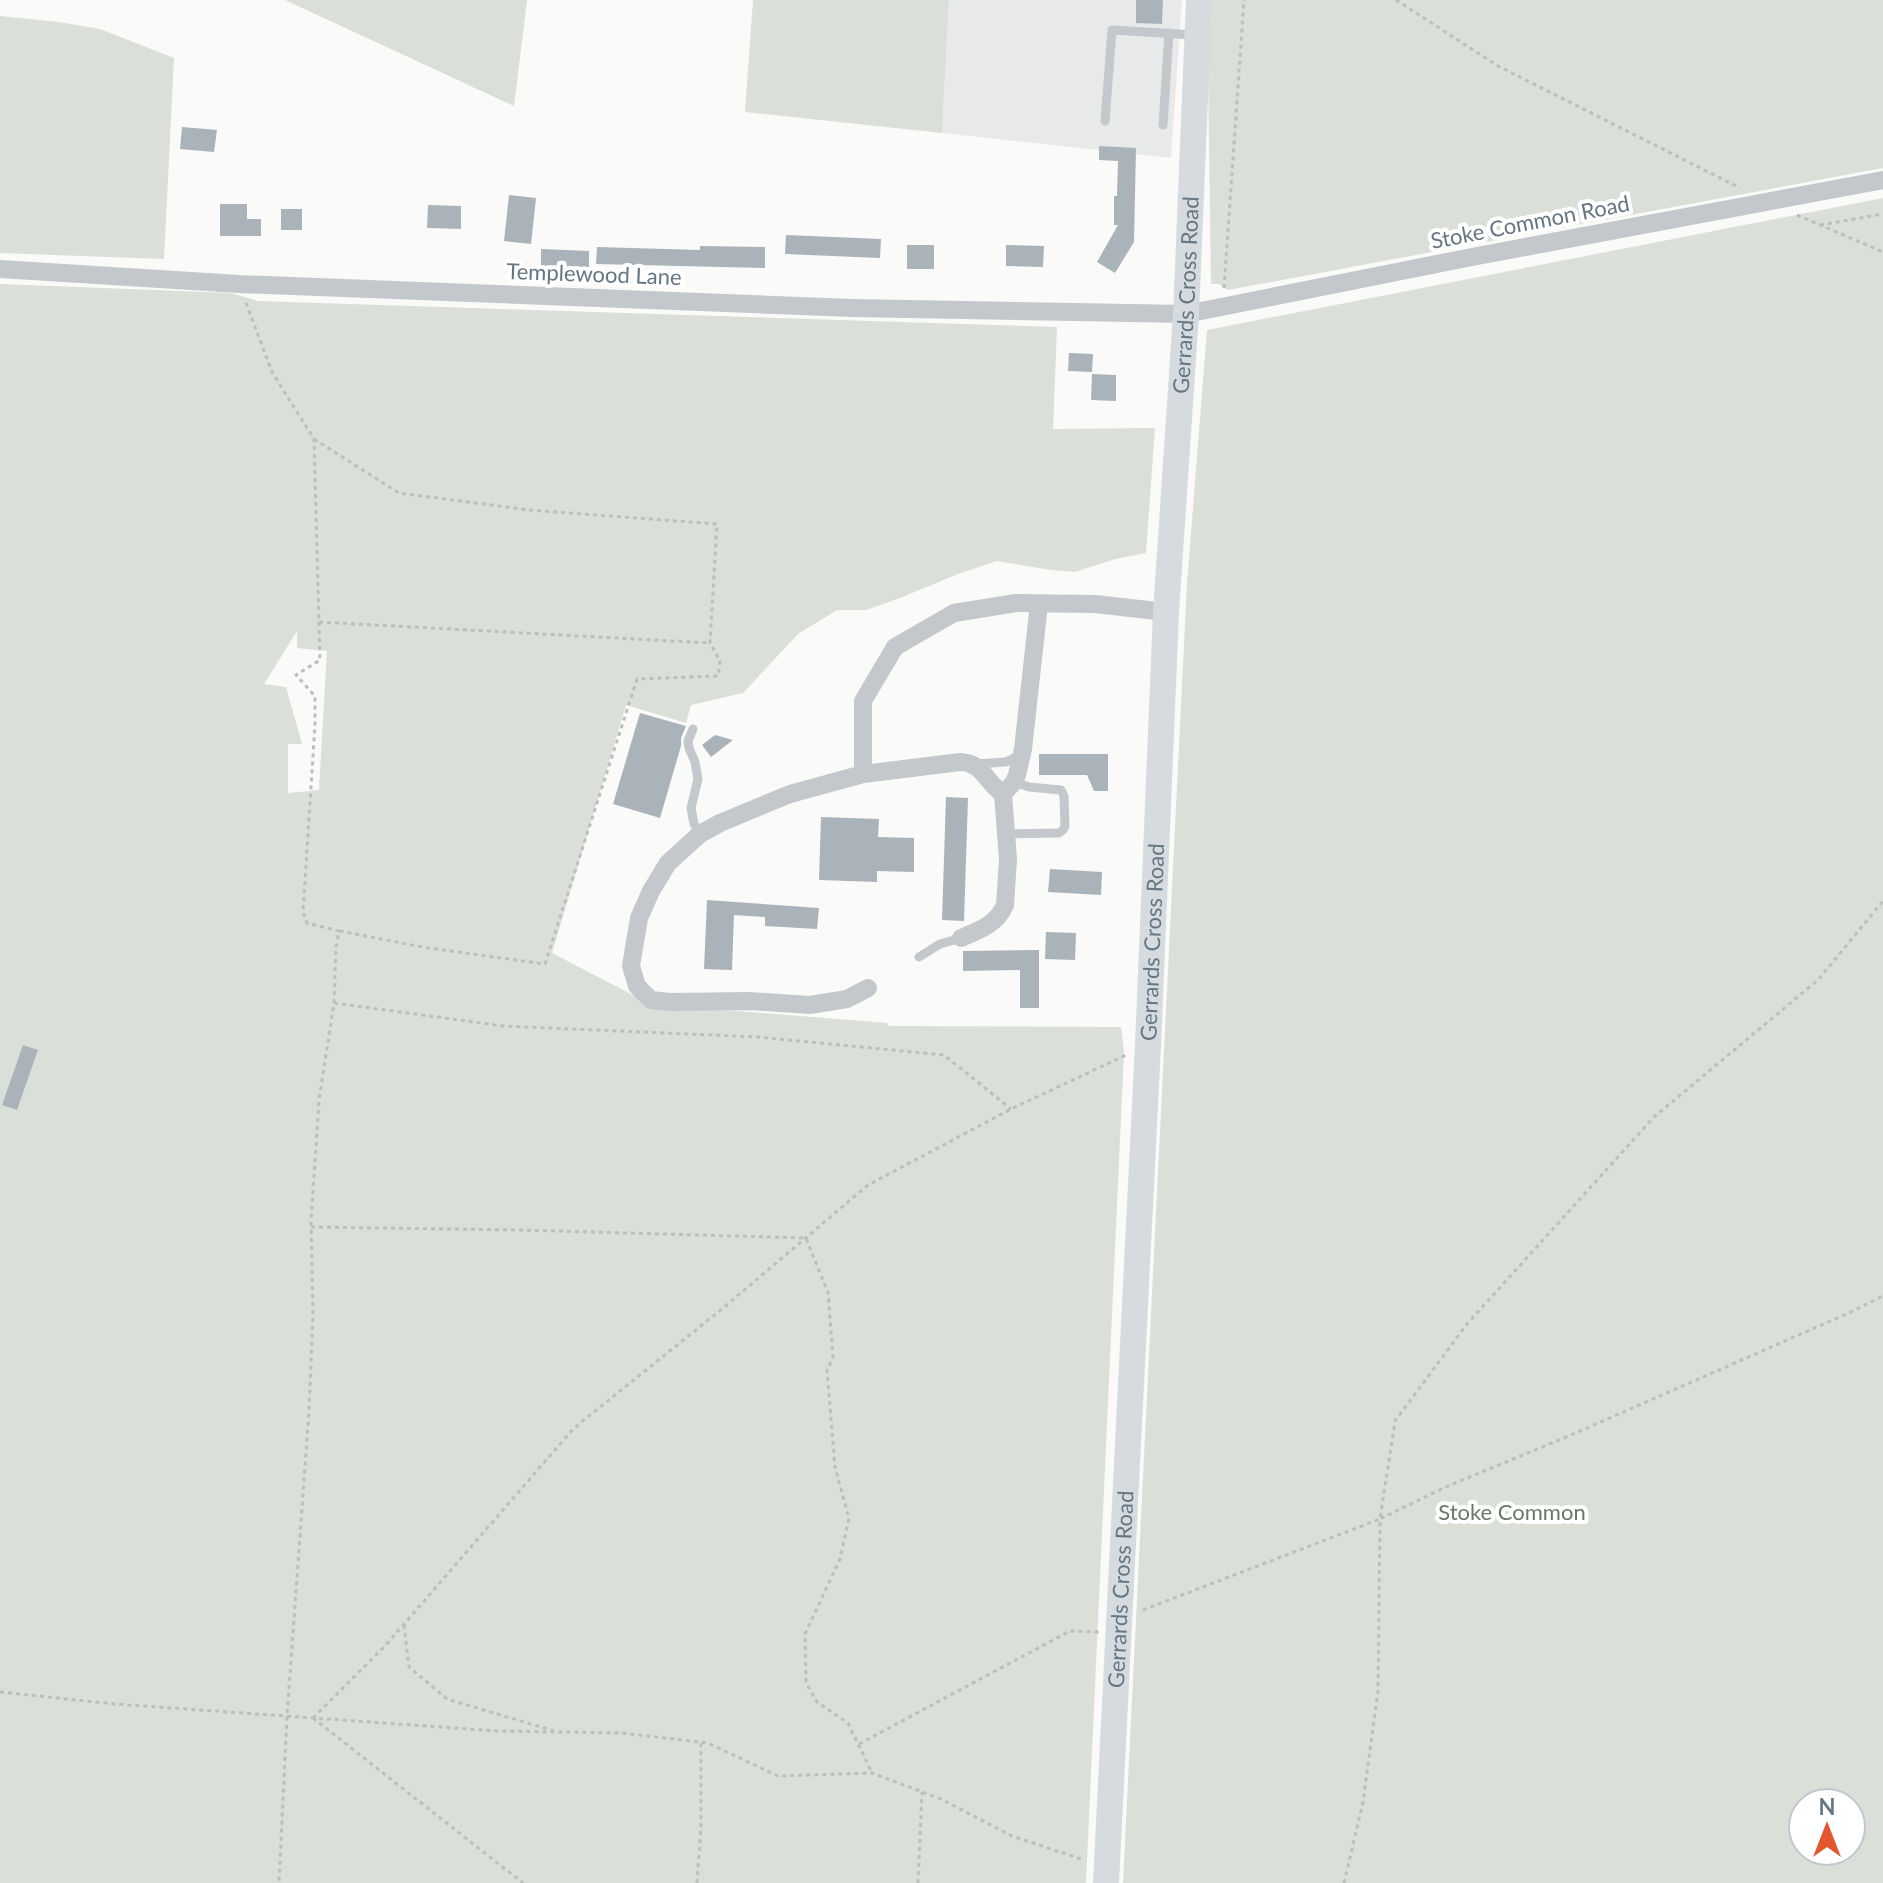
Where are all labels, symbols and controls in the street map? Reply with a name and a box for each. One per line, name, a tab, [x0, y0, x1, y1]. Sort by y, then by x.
street label: Stoke Common Road	[1428, 189, 1632, 254]
street label: Gerrards Cross Road	[1167, 196, 1204, 395]
street label: Templewood Lane	[506, 257, 682, 290]
street label: Gerrards Cross Road	[1134, 843, 1169, 1041]
street label: Gerrards Cross Road	[1102, 1490, 1139, 1689]
park label: Stoke Common	[1438, 1498, 1586, 1525]
north arrow	[1787, 1787, 1867, 1867]
text: N	[1819, 1793, 1835, 1820]

